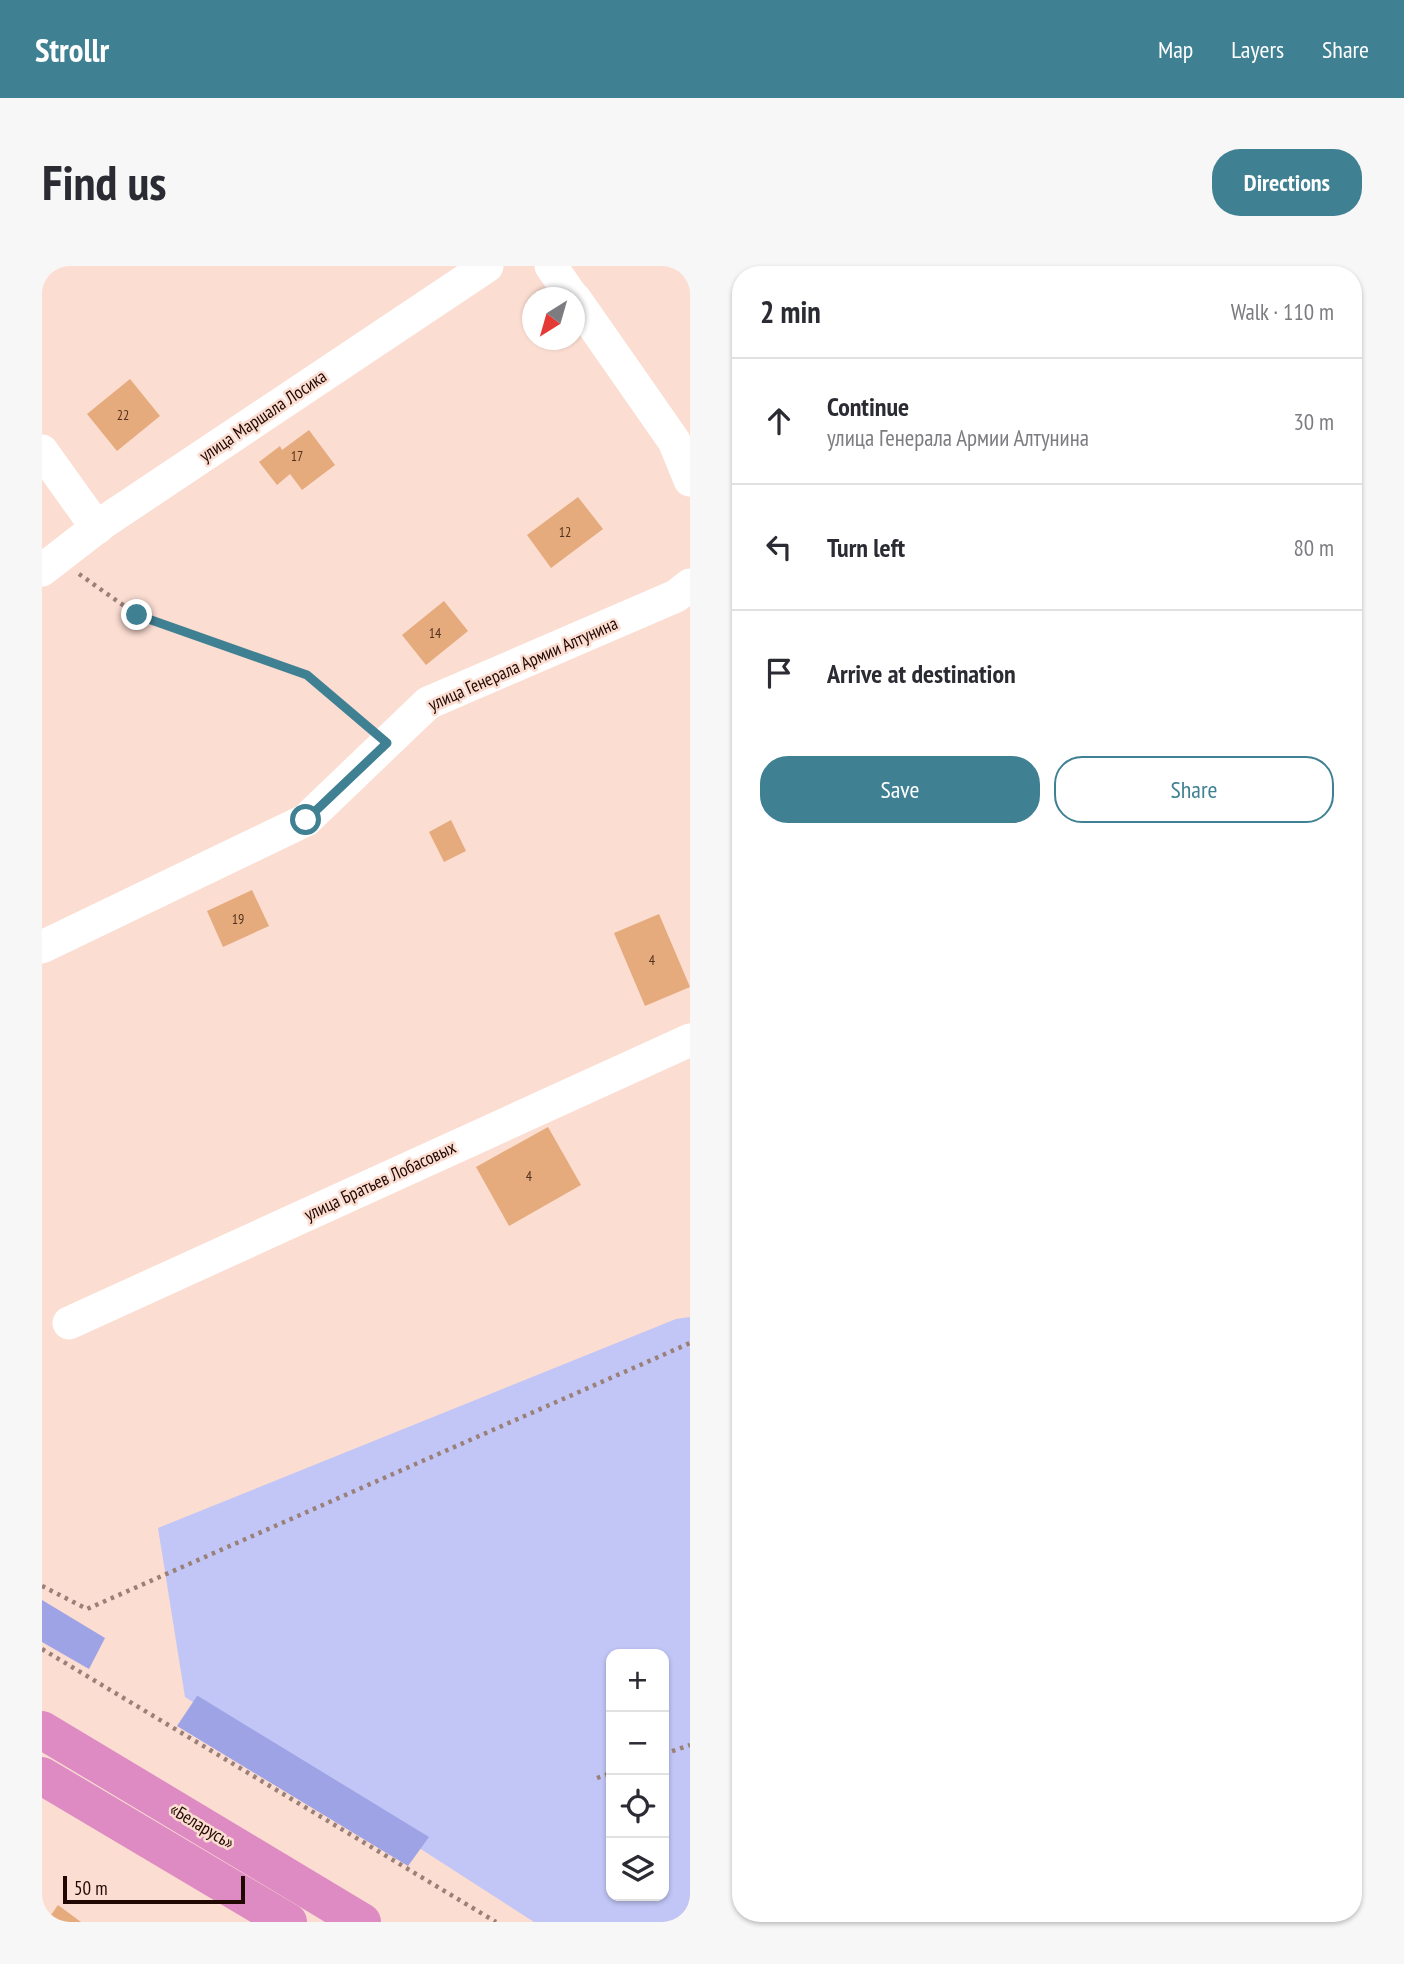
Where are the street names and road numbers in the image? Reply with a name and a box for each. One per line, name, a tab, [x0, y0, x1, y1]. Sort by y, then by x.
street label: улица Маршала Лосика	[195, 364, 331, 467]
street label: улица Генерала Армии Алтунина	[425, 611, 621, 716]
street label: улица Братьев Лобасовых	[300, 1135, 460, 1226]
street label: «Беларусь»	[166, 1797, 239, 1854]

